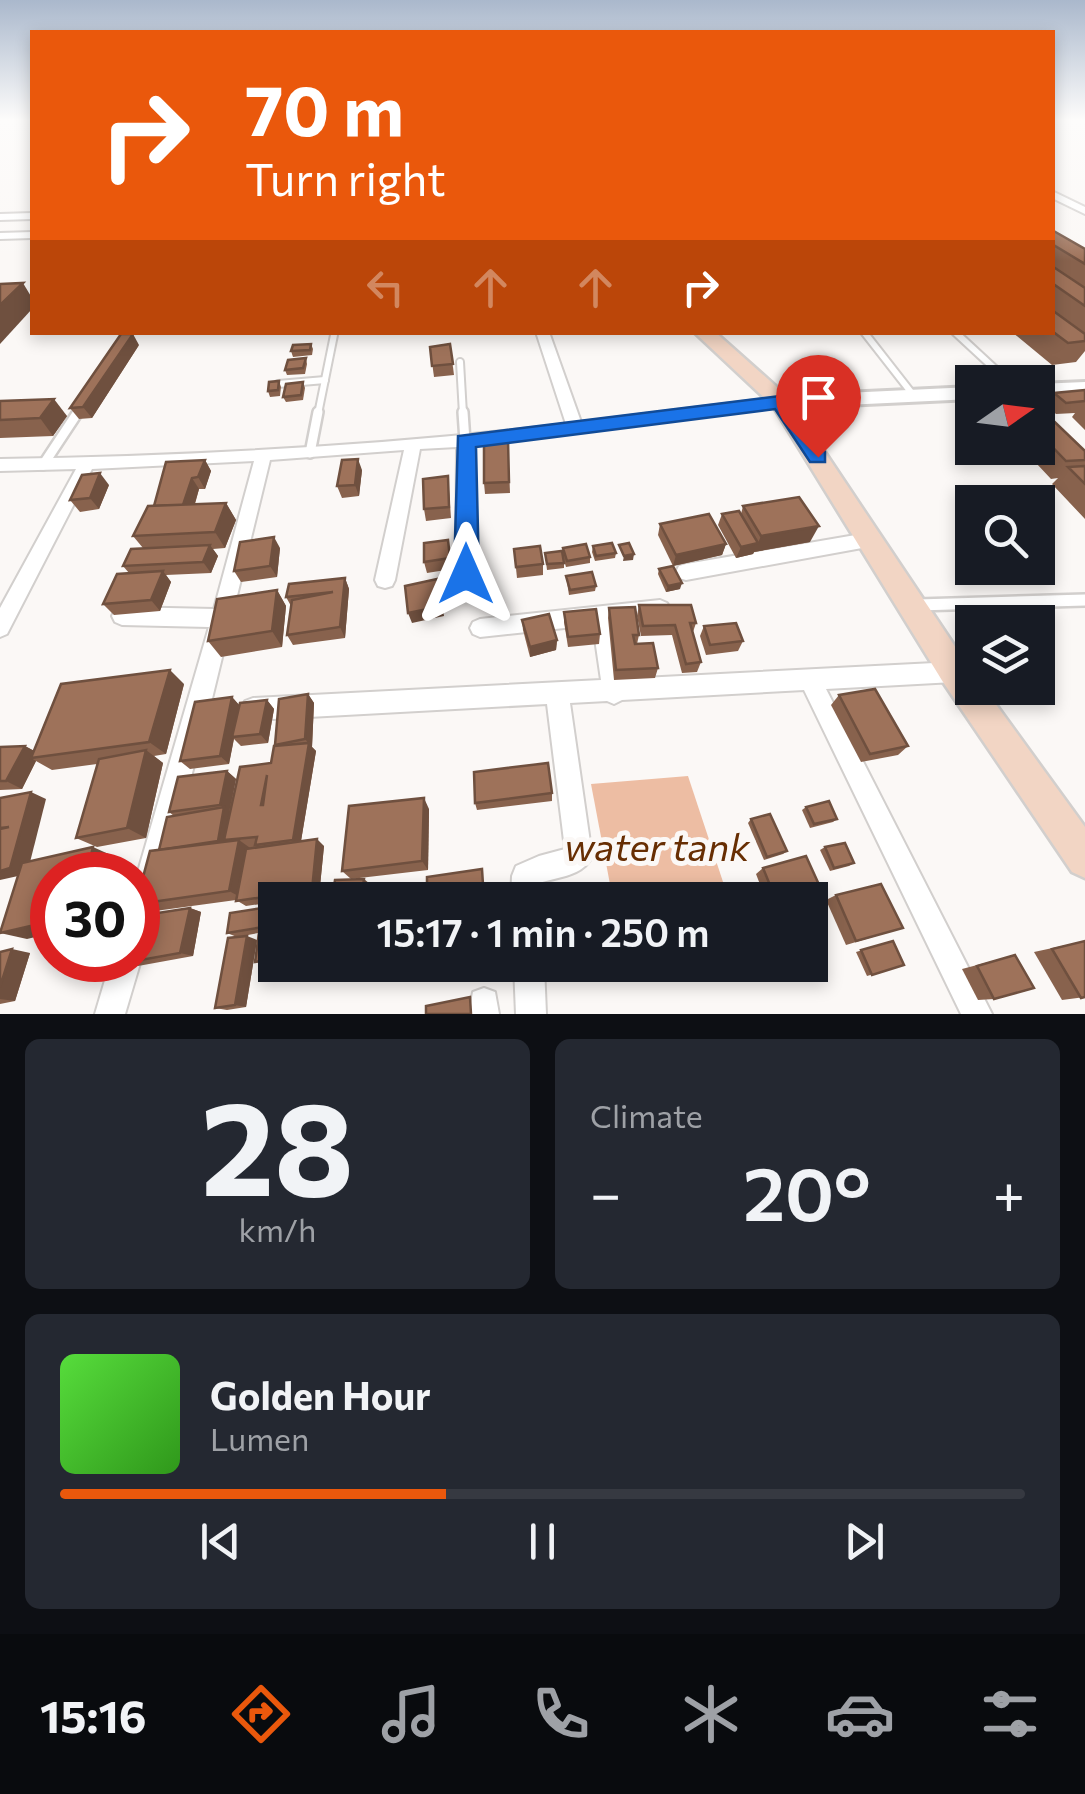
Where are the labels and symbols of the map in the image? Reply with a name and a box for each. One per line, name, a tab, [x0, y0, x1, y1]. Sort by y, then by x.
pin	[776, 355, 861, 458]
north arrow	[955, 365, 1055, 465]
position arrow	[414, 522, 518, 626]
water label: water tank	[564, 822, 751, 869]
speed limit sign: 30	[30, 852, 160, 982]

